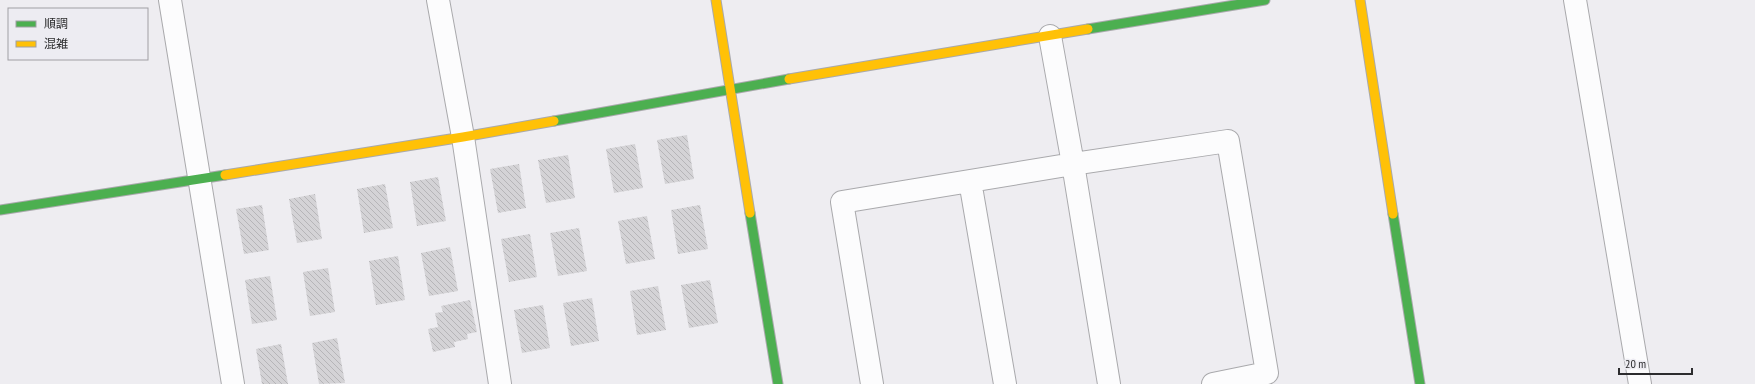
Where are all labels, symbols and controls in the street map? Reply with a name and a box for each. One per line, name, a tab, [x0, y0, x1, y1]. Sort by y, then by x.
legend	[8, 8, 148, 60]
text: 順調	[44, 16, 68, 31]
text: 混雑	[44, 36, 68, 51]
scale bar	[1619, 350, 1692, 376]
text: 20 m	[1625, 356, 1646, 371]

